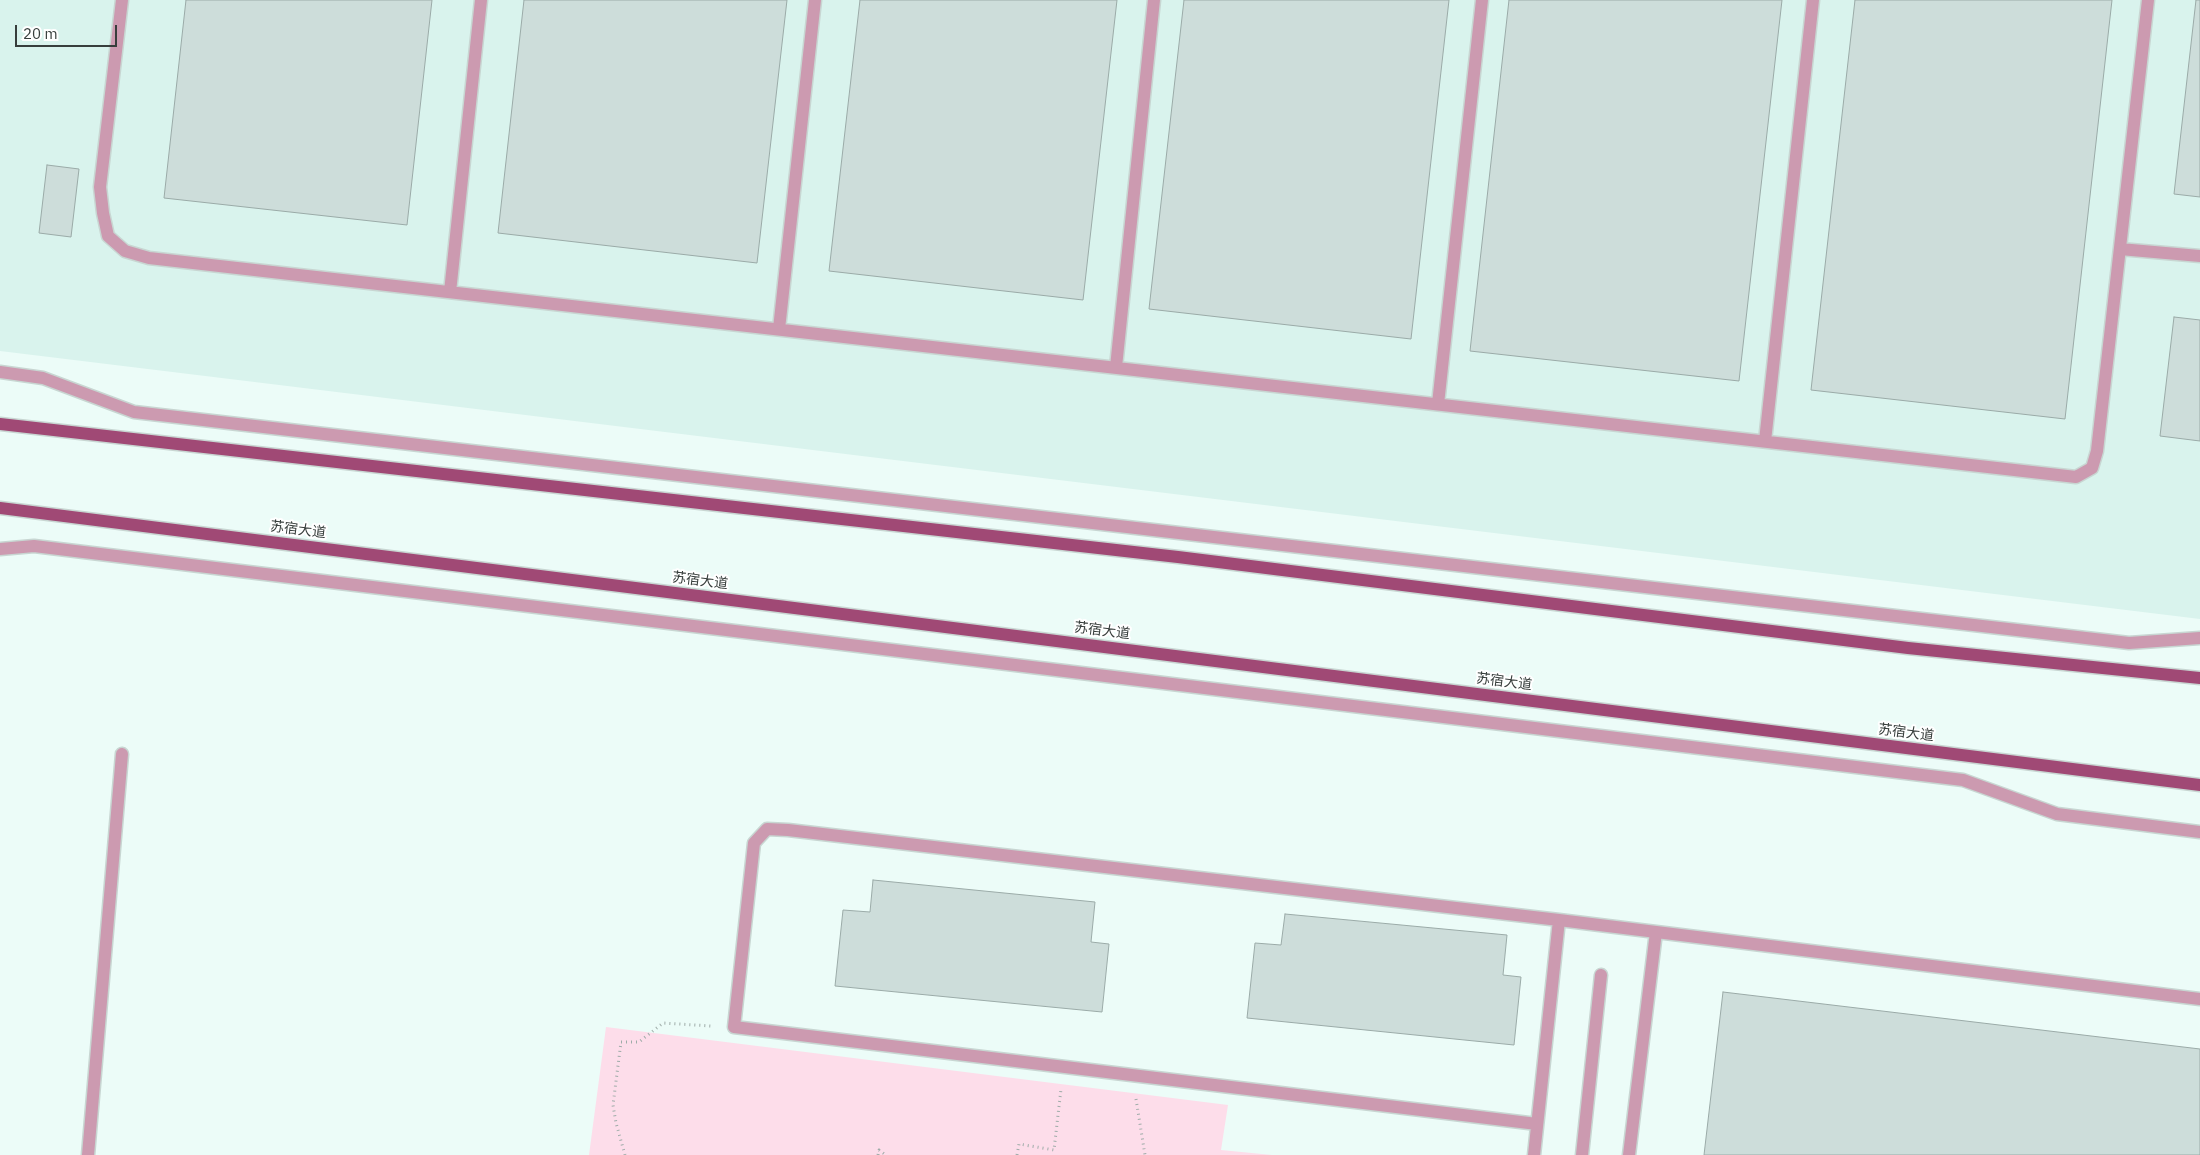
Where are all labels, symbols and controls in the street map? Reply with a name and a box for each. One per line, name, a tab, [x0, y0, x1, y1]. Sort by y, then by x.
scale bar	[18, 15, 120, 47]
text: 20 m	[23, 24, 58, 43]
street label: 苏宿大道	[269, 518, 327, 542]
street label: 苏宿大道	[671, 569, 729, 593]
street label: 苏宿大道	[1073, 619, 1131, 643]
street label: 苏宿大道	[1475, 670, 1533, 694]
street label: 苏宿大道	[1877, 721, 1935, 745]

